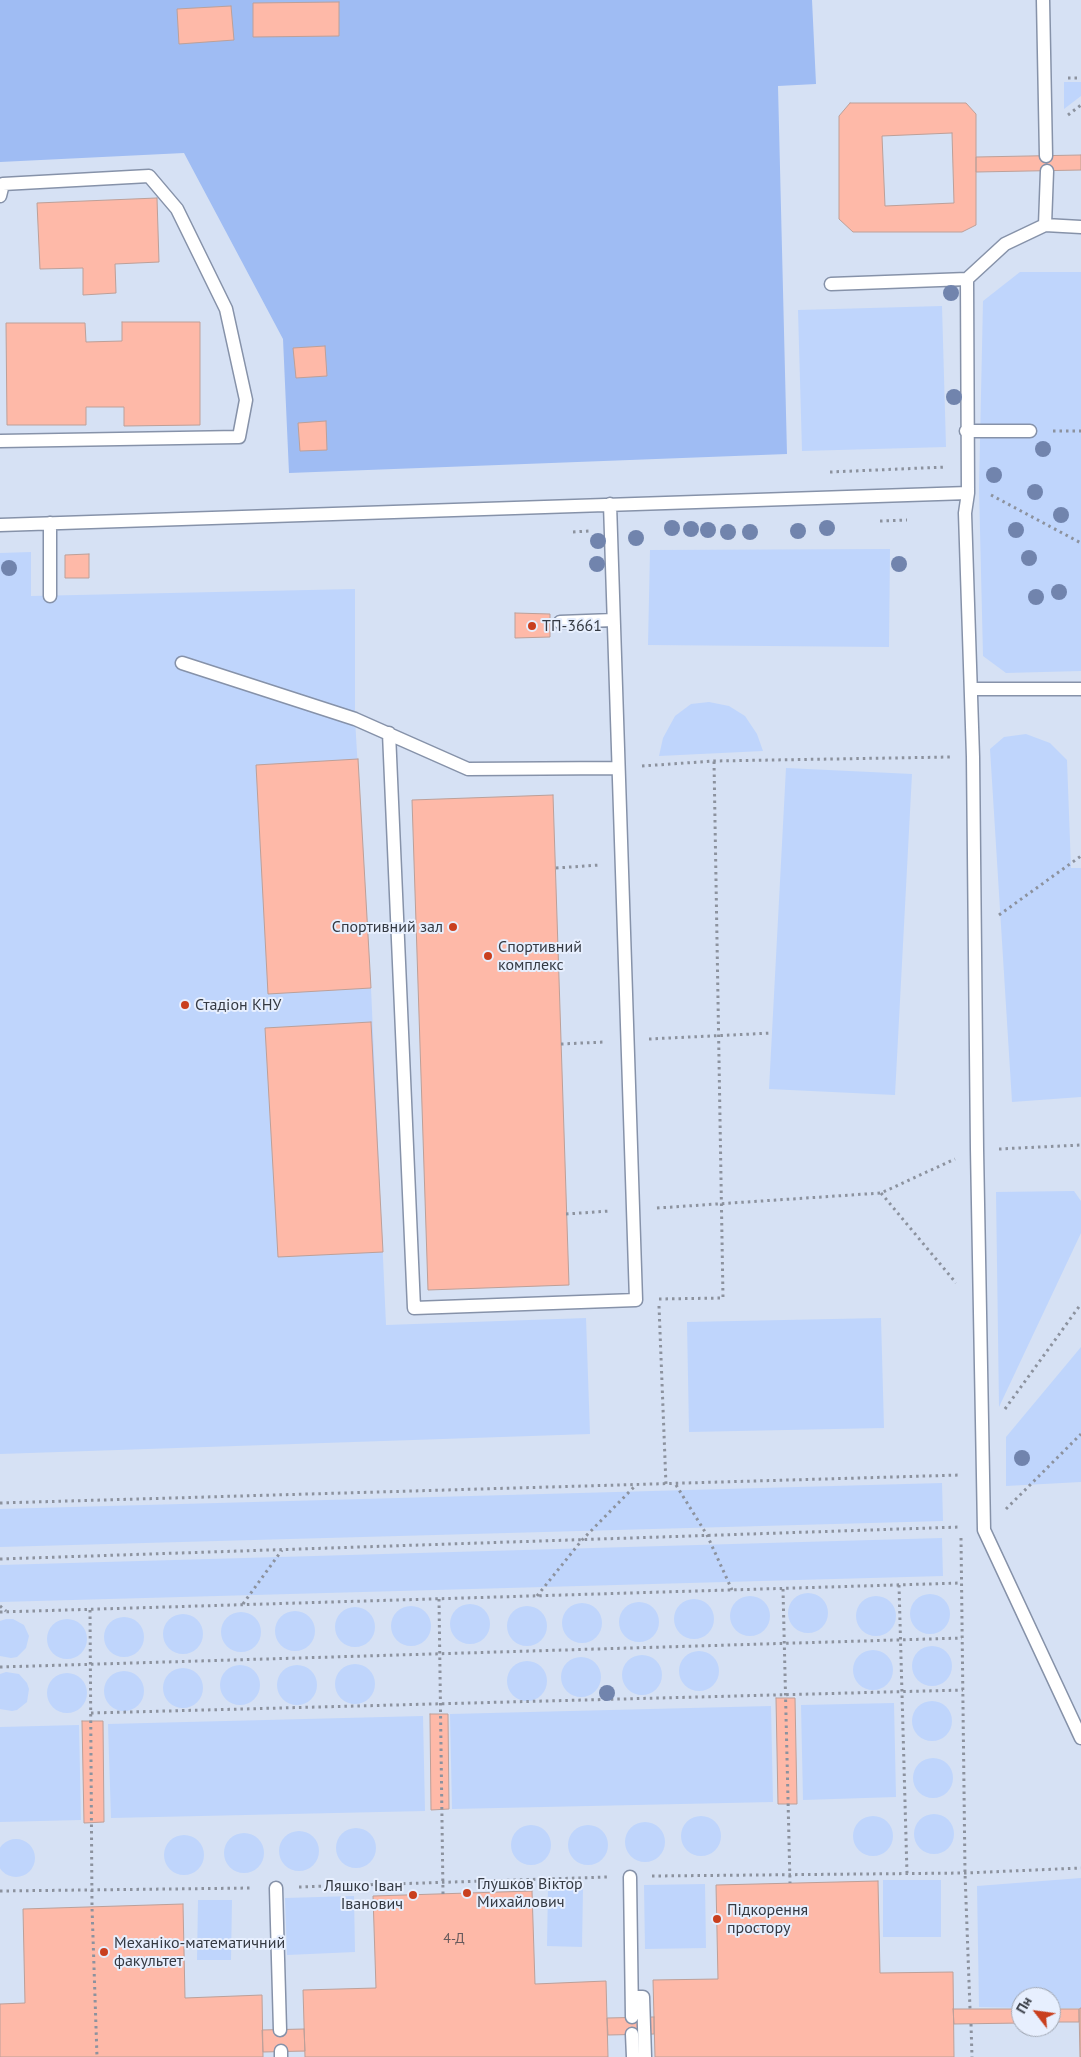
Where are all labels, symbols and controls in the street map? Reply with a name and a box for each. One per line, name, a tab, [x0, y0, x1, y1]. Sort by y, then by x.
place label: ТП-3661	[542, 616, 602, 636]
marker: ТП-3661	[526, 620, 538, 632]
place label: Спортивний зал	[332, 917, 443, 937]
marker: Спортивний зал	[447, 921, 459, 933]
place label: Спортивний комплекс	[498, 937, 582, 975]
marker: Спортивний комплекс	[482, 950, 494, 962]
place label: Стадіон КНУ	[195, 995, 281, 1015]
marker: Стадіон КНУ	[179, 999, 191, 1011]
place label: Глушков Віктор Михайлович	[477, 1874, 583, 1912]
place label: Ляшко Іван Іванович	[324, 1876, 403, 1914]
marker: Глушков Віктор Михайлович	[461, 1887, 473, 1899]
marker: Ляшко Іван Іванович	[407, 1889, 419, 1901]
place label: Підкорення простору	[727, 1900, 808, 1938]
marker: Підкорення простору	[711, 1913, 723, 1925]
house number: 4-Д	[443, 1931, 465, 1947]
place label: Механіко-математичний факультет	[114, 1933, 285, 1971]
marker: Механіко-математичний факультет	[98, 1946, 110, 1958]
north arrow	[1011, 1987, 1061, 2037]
text: Пн	[1012, 1993, 1036, 2017]

